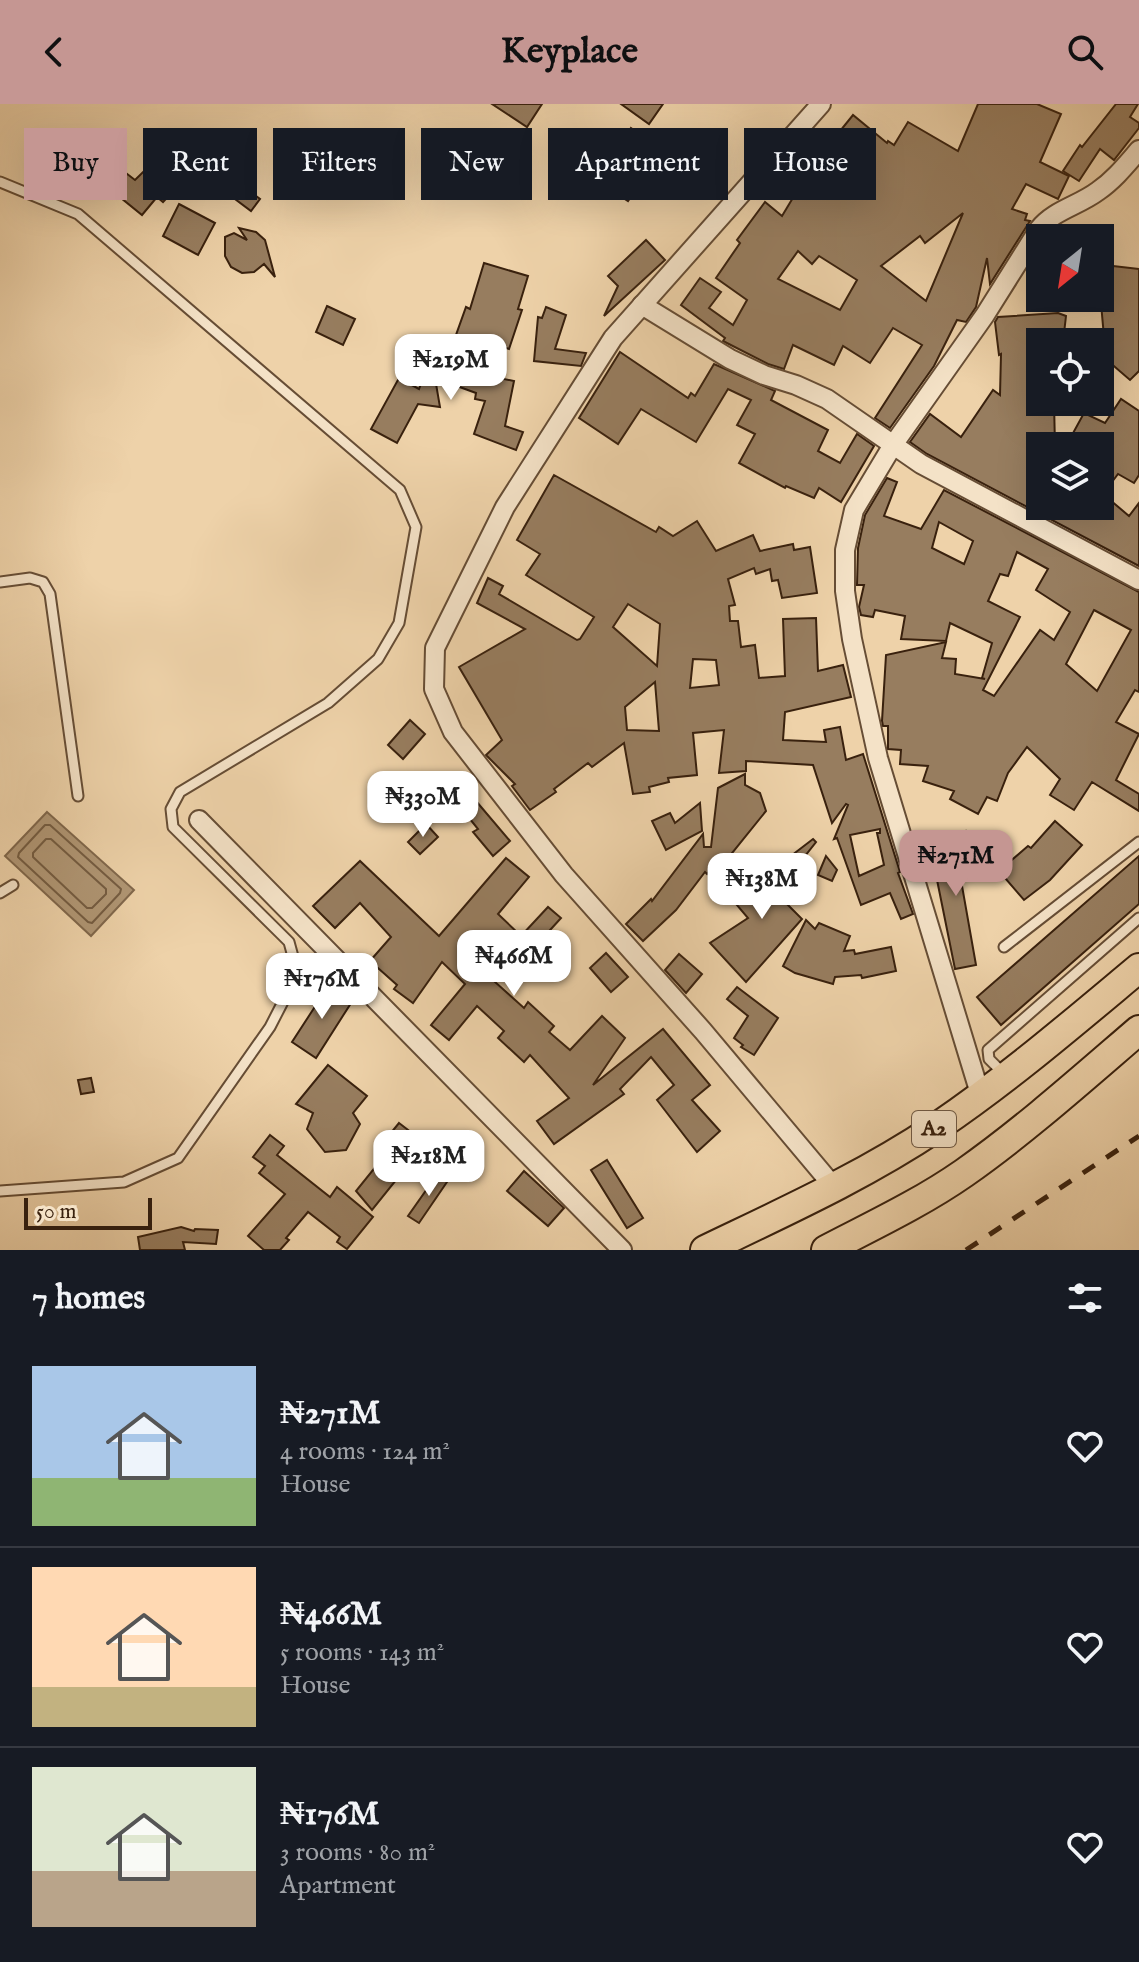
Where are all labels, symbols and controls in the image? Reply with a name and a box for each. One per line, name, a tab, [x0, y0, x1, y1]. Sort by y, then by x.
text: Keyplace	[501, 29, 638, 75]
icon: back	[32, 30, 76, 74]
icon: search	[1063, 30, 1107, 74]
chip: Buy	[24, 128, 127, 200]
chip: Rent	[143, 128, 257, 200]
chip: Filters	[273, 128, 405, 200]
chip: New	[421, 128, 532, 200]
chip: Apartment	[548, 128, 728, 200]
chip: House	[744, 128, 876, 200]
north arrow	[1026, 224, 1114, 312]
map controls	[1026, 224, 1114, 520]
button: locate	[1026, 328, 1114, 416]
pin: ₦219M	[395, 334, 507, 402]
text: ₦219M	[413, 343, 489, 376]
button: layers	[1026, 432, 1114, 520]
pin: ₦330M	[367, 771, 479, 839]
text: ₦330M	[385, 780, 461, 813]
pin: ₦271M	[900, 830, 1012, 898]
text: ₦271M	[918, 839, 994, 872]
pin: ₦138M	[706, 853, 818, 921]
text: ₦138M	[726, 862, 798, 895]
pin: ₦466M	[458, 930, 570, 998]
text: ₦466M	[475, 939, 553, 972]
pin: ₦176M	[266, 953, 378, 1021]
text: ₦176M	[284, 962, 360, 995]
road number: A2	[912, 1111, 956, 1147]
pin: ₦218M	[373, 1130, 485, 1198]
text: ₦218M	[391, 1139, 467, 1172]
scale bar	[24, 1194, 152, 1230]
text: 50 m	[36, 1198, 77, 1226]
icon: filters	[1063, 1276, 1107, 1320]
text: 7 homes	[32, 1277, 145, 1320]
text: ₦271M	[280, 1392, 381, 1435]
icon: home	[96, 1398, 192, 1494]
icon: heart	[1063, 1424, 1107, 1468]
text: 4 rooms · 124 m²	[280, 1435, 450, 1468]
text: House	[280, 1468, 350, 1501]
text: ₦466M	[280, 1593, 382, 1636]
icon: home	[96, 1599, 192, 1695]
icon: heart	[1063, 1625, 1107, 1669]
text: 5 rooms · 143 m²	[280, 1636, 444, 1669]
text: House	[280, 1669, 350, 1702]
text: ₦176M	[280, 1793, 379, 1836]
icon: home	[96, 1799, 192, 1895]
icon: heart	[1063, 1825, 1107, 1869]
text: 3 rooms · 80 m²	[280, 1836, 435, 1869]
text: Apartment	[280, 1869, 396, 1902]

